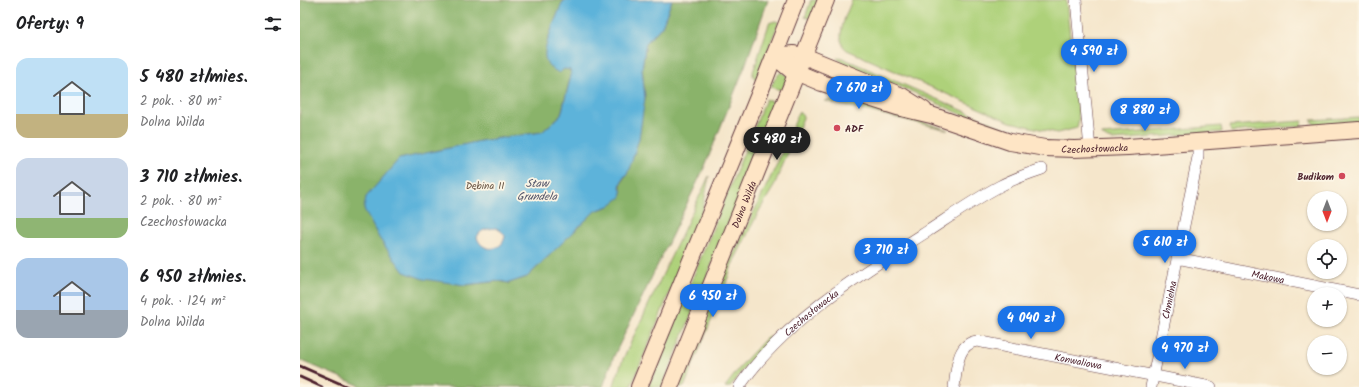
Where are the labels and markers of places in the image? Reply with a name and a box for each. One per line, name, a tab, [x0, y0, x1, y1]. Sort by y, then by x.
pin: 4 590 zł	[1053, 39, 1135, 73]
pin: 7 670 zł	[818, 76, 900, 110]
pin: 8 880 zł	[1104, 98, 1186, 132]
place label: ADF	[845, 121, 864, 137]
marker: ADF	[832, 123, 842, 133]
pin: 5 480 zł	[736, 127, 818, 161]
place label: Budikom	[1297, 169, 1334, 185]
marker: Budikom	[1337, 171, 1347, 181]
pin: 5 610 zł	[1124, 230, 1206, 264]
pin: 3 710 zł	[845, 238, 927, 272]
pin: 6 950 zł	[672, 284, 754, 318]
pin: 4 040 zł	[990, 306, 1072, 340]
pin: 4 970 zł	[1144, 336, 1226, 370]

